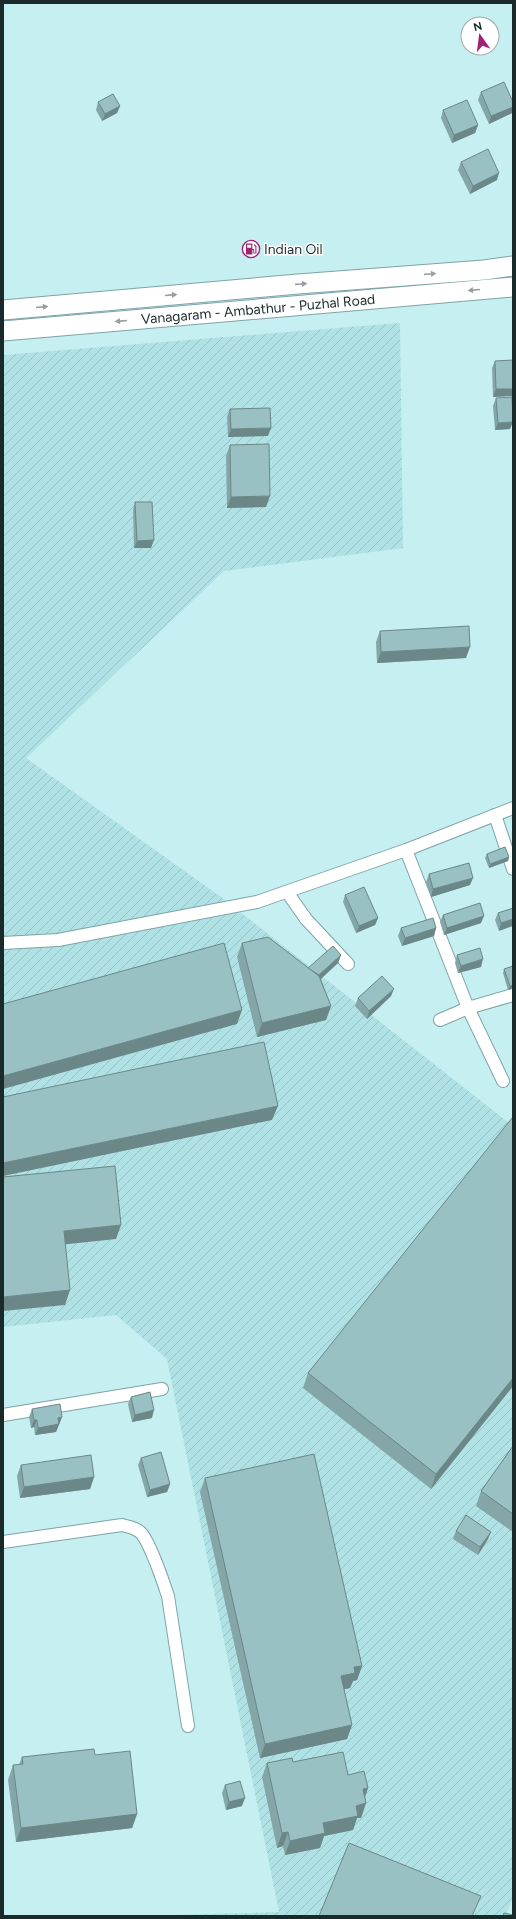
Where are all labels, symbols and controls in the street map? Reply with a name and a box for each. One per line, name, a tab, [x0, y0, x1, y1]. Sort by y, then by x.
north arrow	[460, 16, 500, 56]
text: N	[472, 19, 483, 34]
fuel station icon: Indian Oil	[241, 239, 261, 259]
place label: Indian Oil	[264, 241, 323, 258]
one-way arrow	[424, 271, 436, 278]
one-way arrow	[295, 280, 307, 287]
one-way arrow	[468, 287, 480, 294]
street label: Vanagaram - Ambathur - Puzhal Road	[140, 291, 376, 328]
one-way arrow	[165, 292, 177, 299]
one-way arrow	[36, 304, 48, 310]
one-way arrow	[115, 317, 127, 324]

